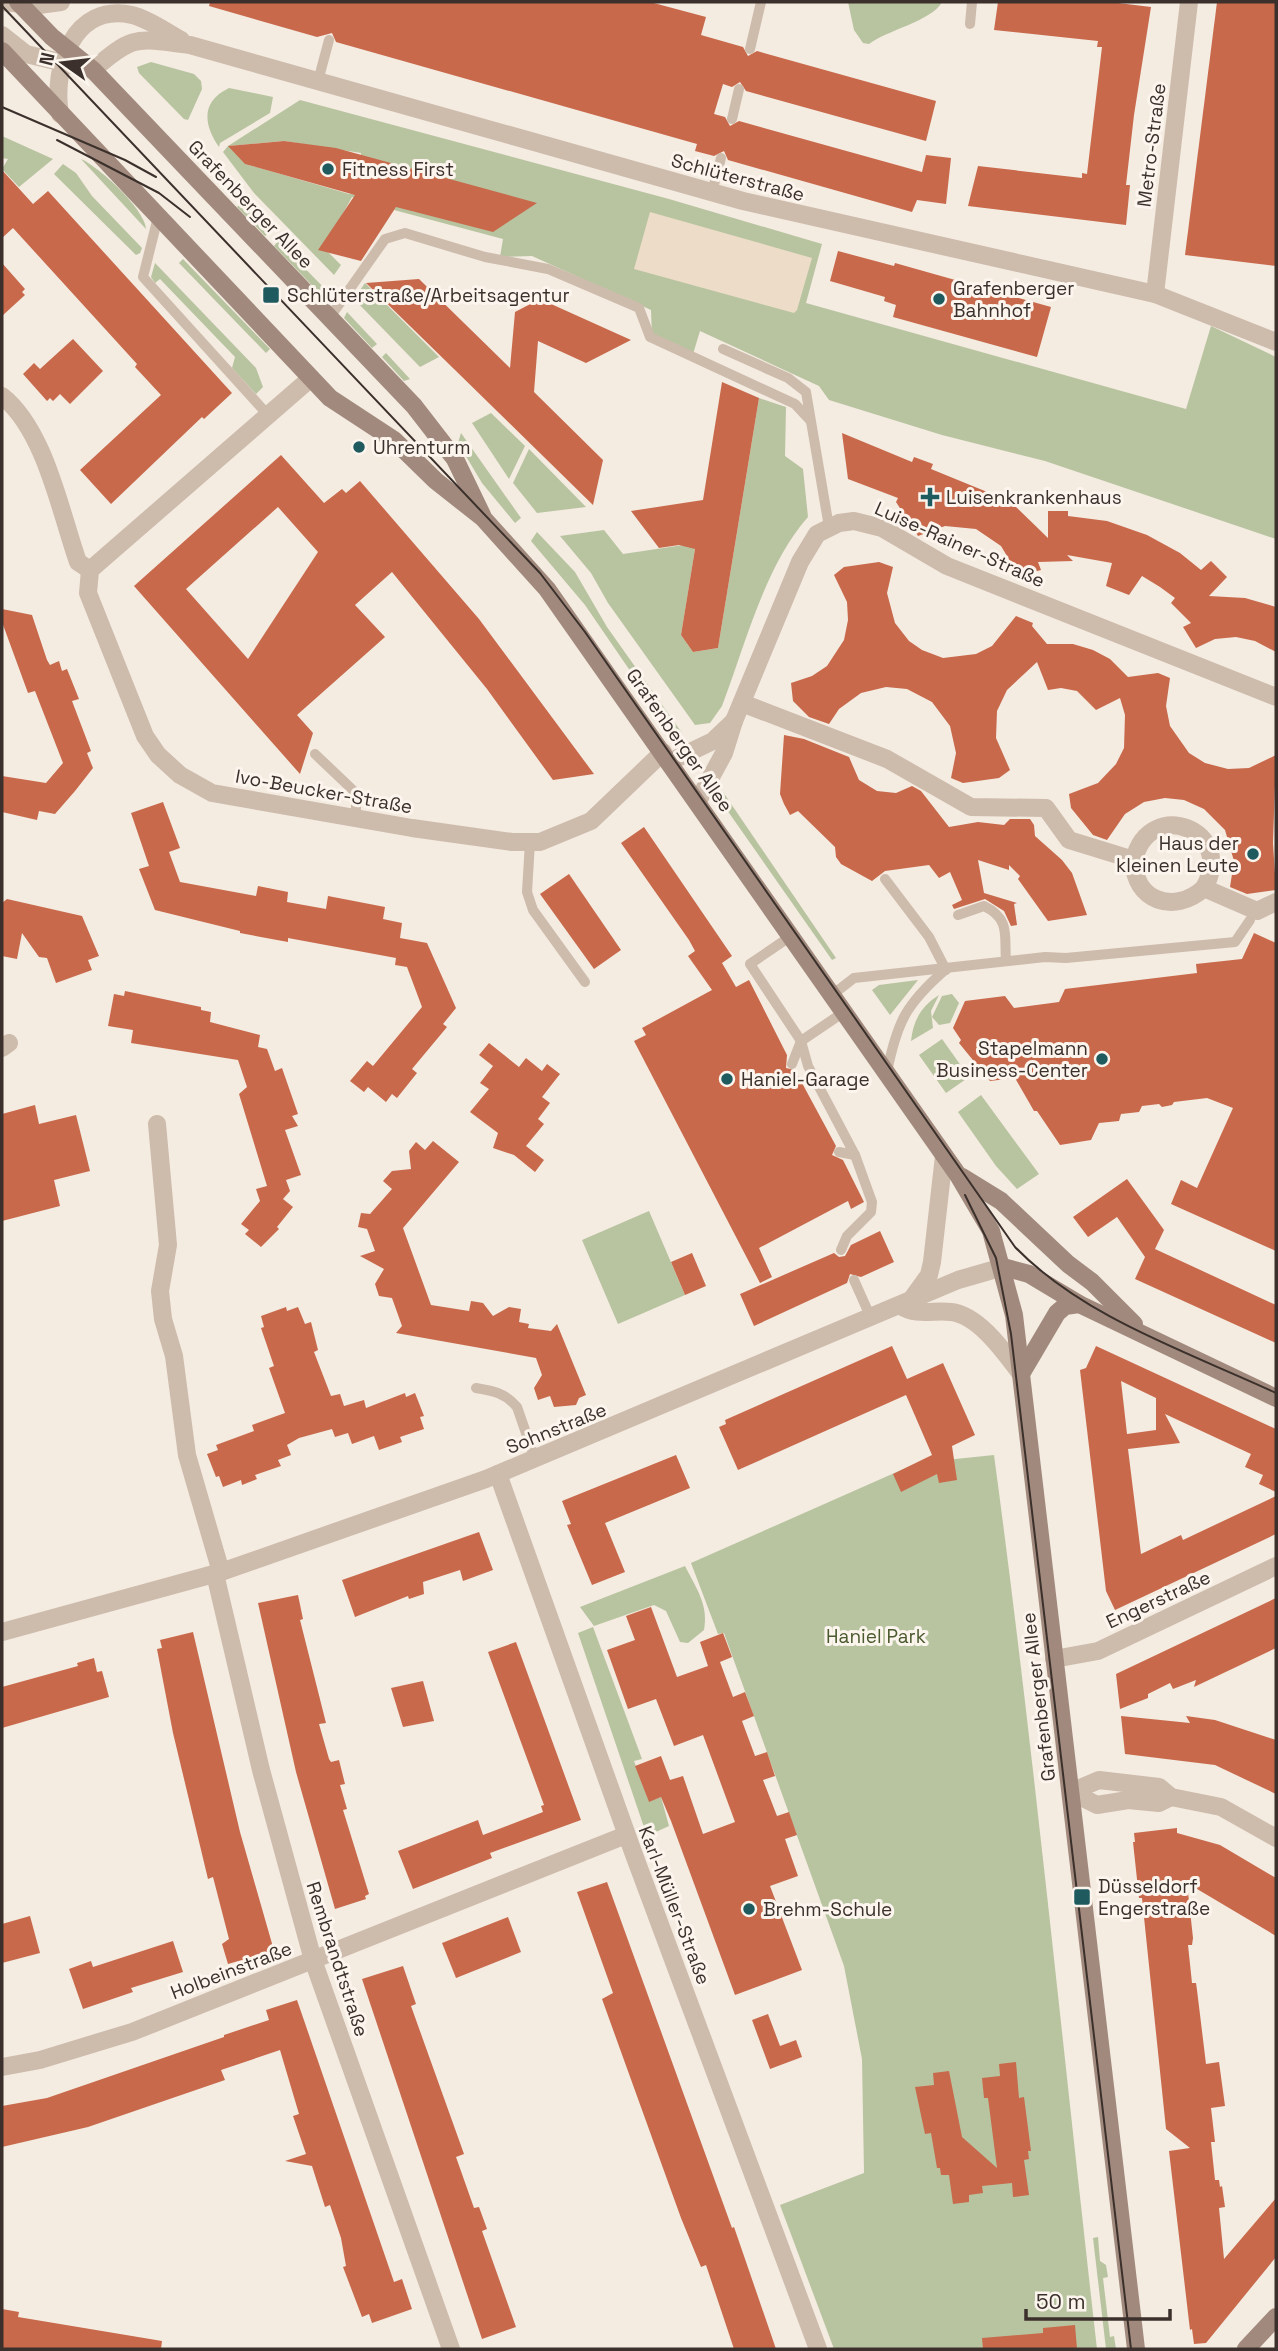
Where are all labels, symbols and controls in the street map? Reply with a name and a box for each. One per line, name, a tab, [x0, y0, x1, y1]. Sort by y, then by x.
north arrow	[28, 28, 98, 98]
text: N	[33, 50, 61, 68]
street label: Metro-Straße	[1131, 82, 1171, 208]
street label: Grafenberger Allee	[183, 135, 319, 274]
street label: Schlüterstraße	[668, 148, 807, 207]
place label: Fitness First	[342, 157, 454, 182]
marker: Fitness First	[320, 161, 336, 177]
place label: Grafenberger Bahnhof	[953, 276, 1074, 323]
place label: Schlüterstraße/Arbeitsagentur	[287, 283, 570, 308]
marker: Schlüterstraße/Arbeitsagentur	[261, 285, 281, 305]
marker: Grafenberger Bahnhof	[931, 291, 947, 307]
place label: Uhrenturm	[373, 435, 471, 460]
marker: Uhrenturm	[351, 439, 367, 455]
place label: Luisenkrankenhaus	[946, 485, 1122, 510]
marker: Luisenkrankenhaus	[920, 487, 940, 507]
street label: Luise-Rainer-Straße	[871, 496, 1049, 593]
street label: Grafenberger Allee	[621, 664, 739, 817]
street label: Ivo-Beucker-Straße	[233, 764, 414, 819]
place label: Haus der kleinen Leute	[1116, 831, 1239, 878]
marker: Haus der kleinen Leute	[1245, 846, 1261, 862]
place label: Stapelmann Business-Center	[936, 1036, 1088, 1083]
marker: Stapelmann Business-Center	[1094, 1051, 1110, 1067]
place label: Haniel-Garage	[741, 1067, 870, 1092]
marker: Haniel-Garage	[719, 1071, 735, 1087]
street label: Sohnstraße	[502, 1397, 610, 1460]
street label: Engerstraße	[1102, 1564, 1214, 1635]
street label: Grafenberger Allee	[1016, 1611, 1061, 1783]
park label: Haniel Park	[826, 1624, 926, 1649]
street label: Karl-Müller-Straße	[633, 1822, 716, 1988]
place label: Düsseldorf Engerstraße	[1098, 1874, 1210, 1921]
street label: Rembrandtstraße	[301, 1878, 374, 2040]
marker: Düsseldorf Engerstraße	[1072, 1887, 1092, 1907]
place label: Brehm-Schule	[763, 1897, 892, 1922]
marker: Brehm-Schule	[741, 1901, 757, 1917]
street label: Holbeinstraße	[167, 1936, 295, 2005]
scale bar	[1026, 2278, 1170, 2322]
text: 50 m	[1036, 2288, 1086, 2315]

